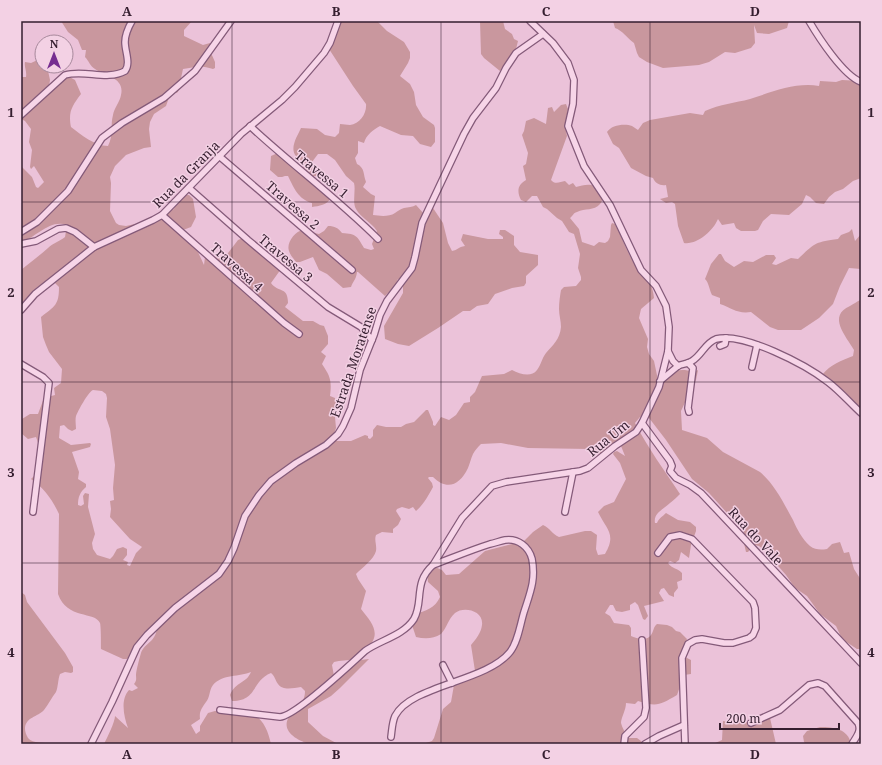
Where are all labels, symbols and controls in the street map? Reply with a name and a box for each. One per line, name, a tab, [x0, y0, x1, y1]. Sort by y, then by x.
text: A	[122, 2, 132, 20]
text: B	[332, 2, 341, 20]
text: C	[542, 2, 551, 20]
text: D	[750, 2, 760, 20]
north arrow	[34, 34, 74, 74]
text: N	[50, 36, 59, 51]
text: 1	[7, 103, 15, 121]
text: 1	[867, 103, 875, 121]
street label: Rua da Granja	[148, 136, 224, 212]
street label: Travessa 1	[291, 146, 353, 202]
street label: Travessa 2	[262, 177, 324, 233]
street label: Travessa 3	[255, 230, 317, 286]
street label: Travessa 4	[207, 238, 268, 296]
text: 2	[7, 283, 15, 301]
text: 2	[867, 283, 875, 301]
street label: Estrada Moratense	[326, 304, 380, 420]
street label: Rua Um	[583, 416, 633, 460]
text: 3	[7, 463, 15, 481]
text: 3	[867, 463, 875, 481]
street label: Rua do Vale	[725, 503, 787, 569]
text: 4	[7, 643, 15, 661]
text: 4	[867, 643, 875, 661]
scale bar	[720, 705, 839, 731]
text: 200 m	[726, 710, 761, 727]
text: A	[122, 745, 132, 763]
text: B	[332, 745, 341, 763]
text: C	[542, 745, 551, 763]
text: D	[750, 745, 760, 763]

